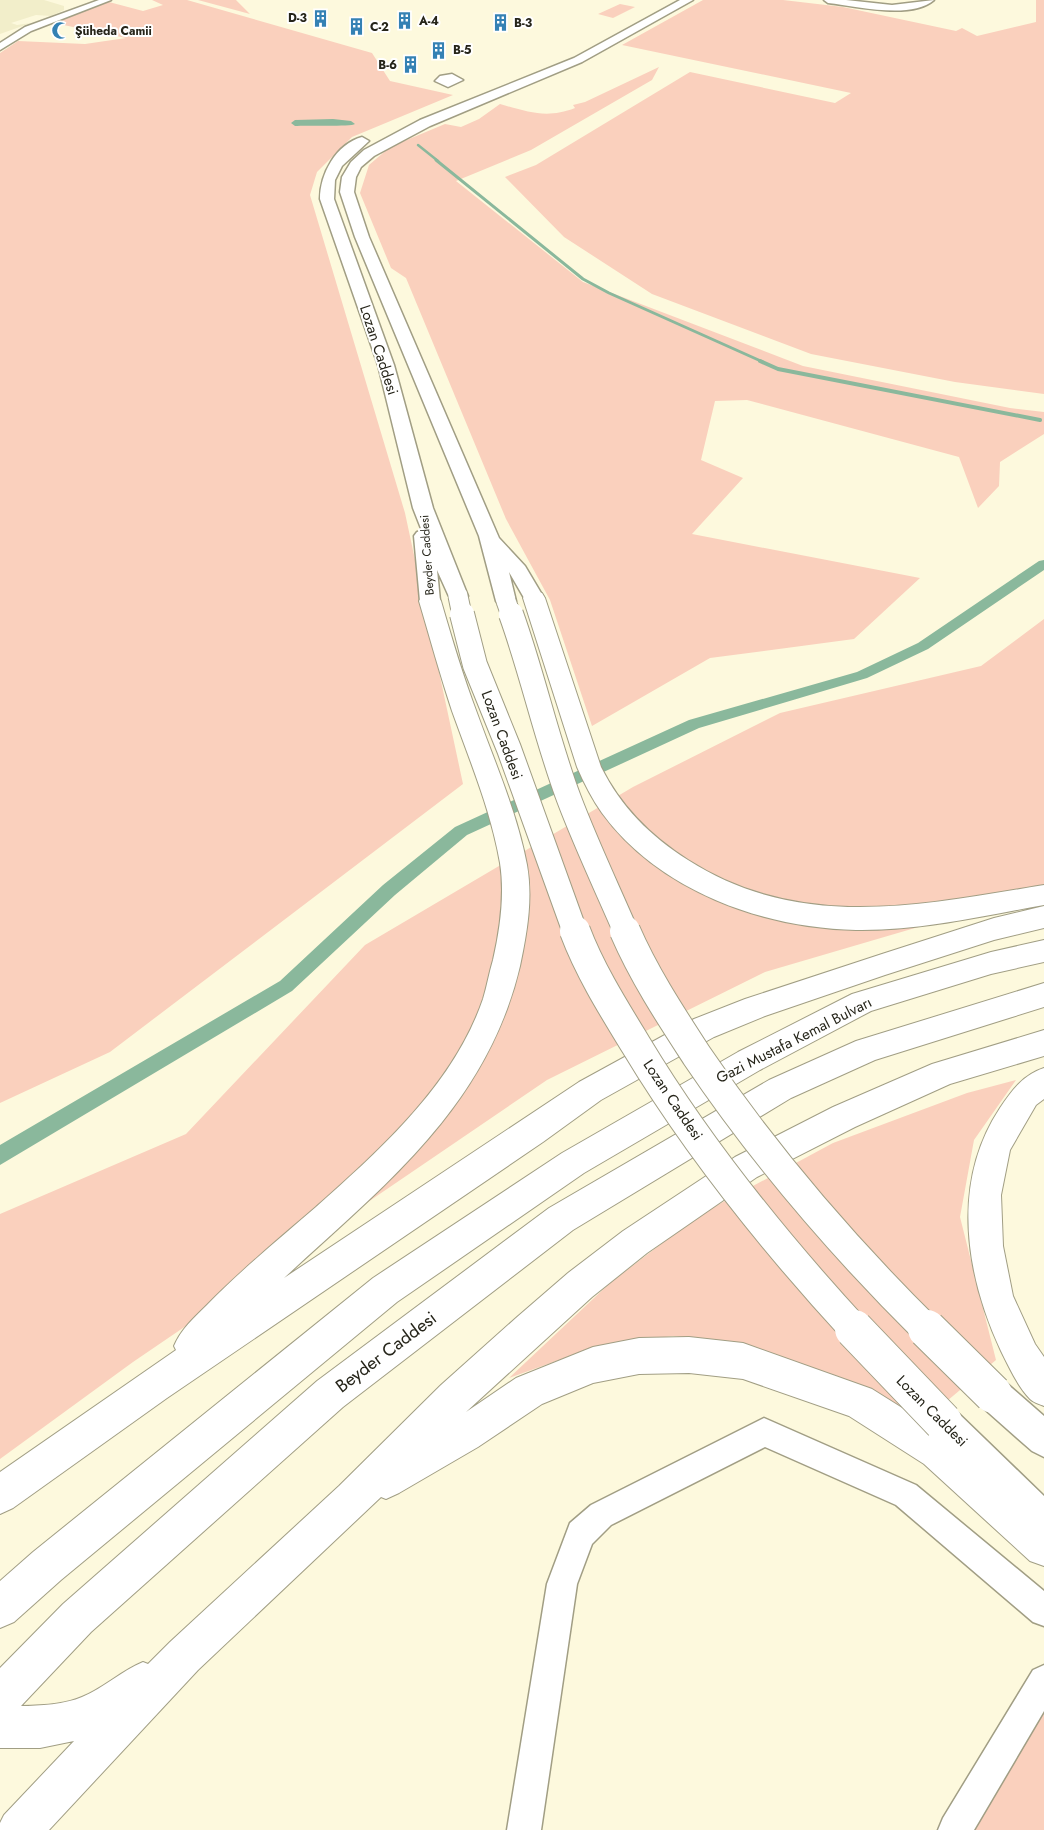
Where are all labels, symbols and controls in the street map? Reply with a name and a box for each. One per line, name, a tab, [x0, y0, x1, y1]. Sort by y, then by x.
building icon: D-3	[311, 8, 331, 28]
place label: D-3	[288, 9, 308, 27]
building icon: A-4	[395, 11, 415, 31]
place label: A-4	[418, 12, 439, 30]
building icon: B-3	[490, 13, 510, 33]
place label: B-3	[514, 14, 533, 32]
building icon: C-2	[346, 17, 366, 37]
place label: C-2	[370, 18, 389, 36]
mosque icon: Şüheda Camii	[51, 21, 71, 41]
place label: Şüheda Camii	[75, 22, 152, 40]
building icon: B-5	[429, 40, 449, 60]
place label: B-5	[453, 41, 472, 59]
building icon: B-6	[401, 55, 421, 75]
place label: B-6	[378, 56, 397, 74]
street label: Lozan Caddesi	[354, 302, 404, 398]
street label: Beyder Caddesi	[415, 514, 439, 596]
street label: Lozan Caddesi	[476, 687, 528, 783]
street label: Gazi Mustafa Kemal Bulvarı	[712, 991, 876, 1089]
street label: Lozan Caddesi	[638, 1055, 708, 1145]
street label: Beyder Caddesi	[330, 1305, 442, 1399]
street label: Lozan Caddesi	[891, 1370, 973, 1452]

